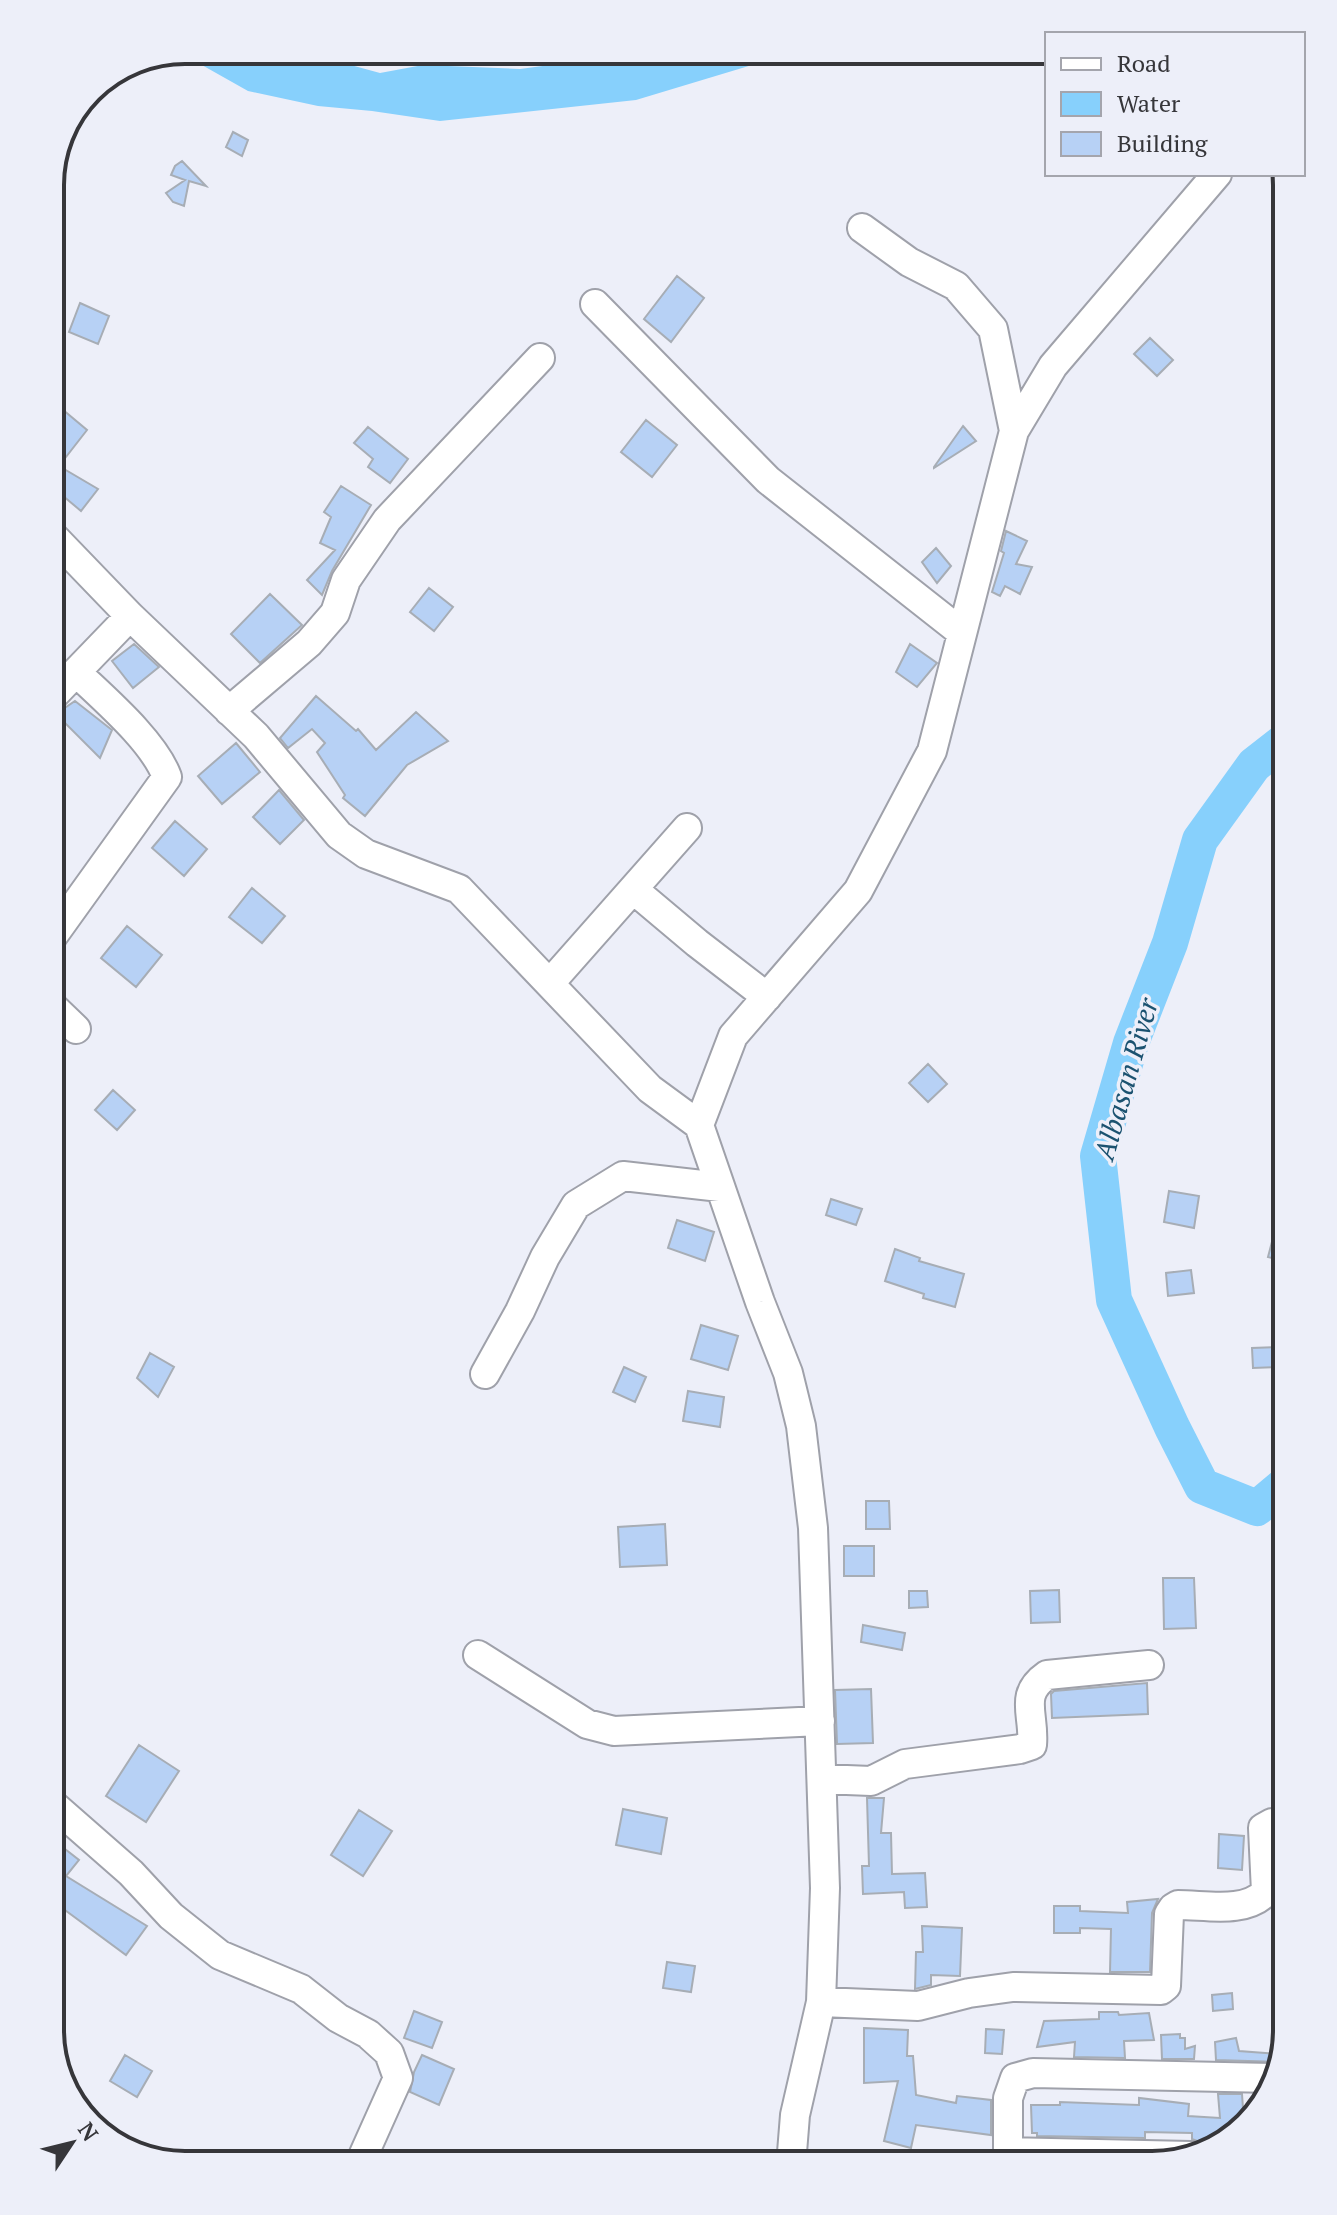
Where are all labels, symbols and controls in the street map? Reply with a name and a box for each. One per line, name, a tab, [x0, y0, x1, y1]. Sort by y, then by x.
legend	[1045, 32, 1305, 176]
text: Road	[1117, 47, 1171, 79]
text: Water	[1117, 87, 1181, 119]
text: Building	[1117, 127, 1208, 159]
water label: Albasan River	[1084, 993, 1167, 1166]
north arrow	[32, 2103, 112, 2183]
text: N	[72, 2116, 106, 2147]

